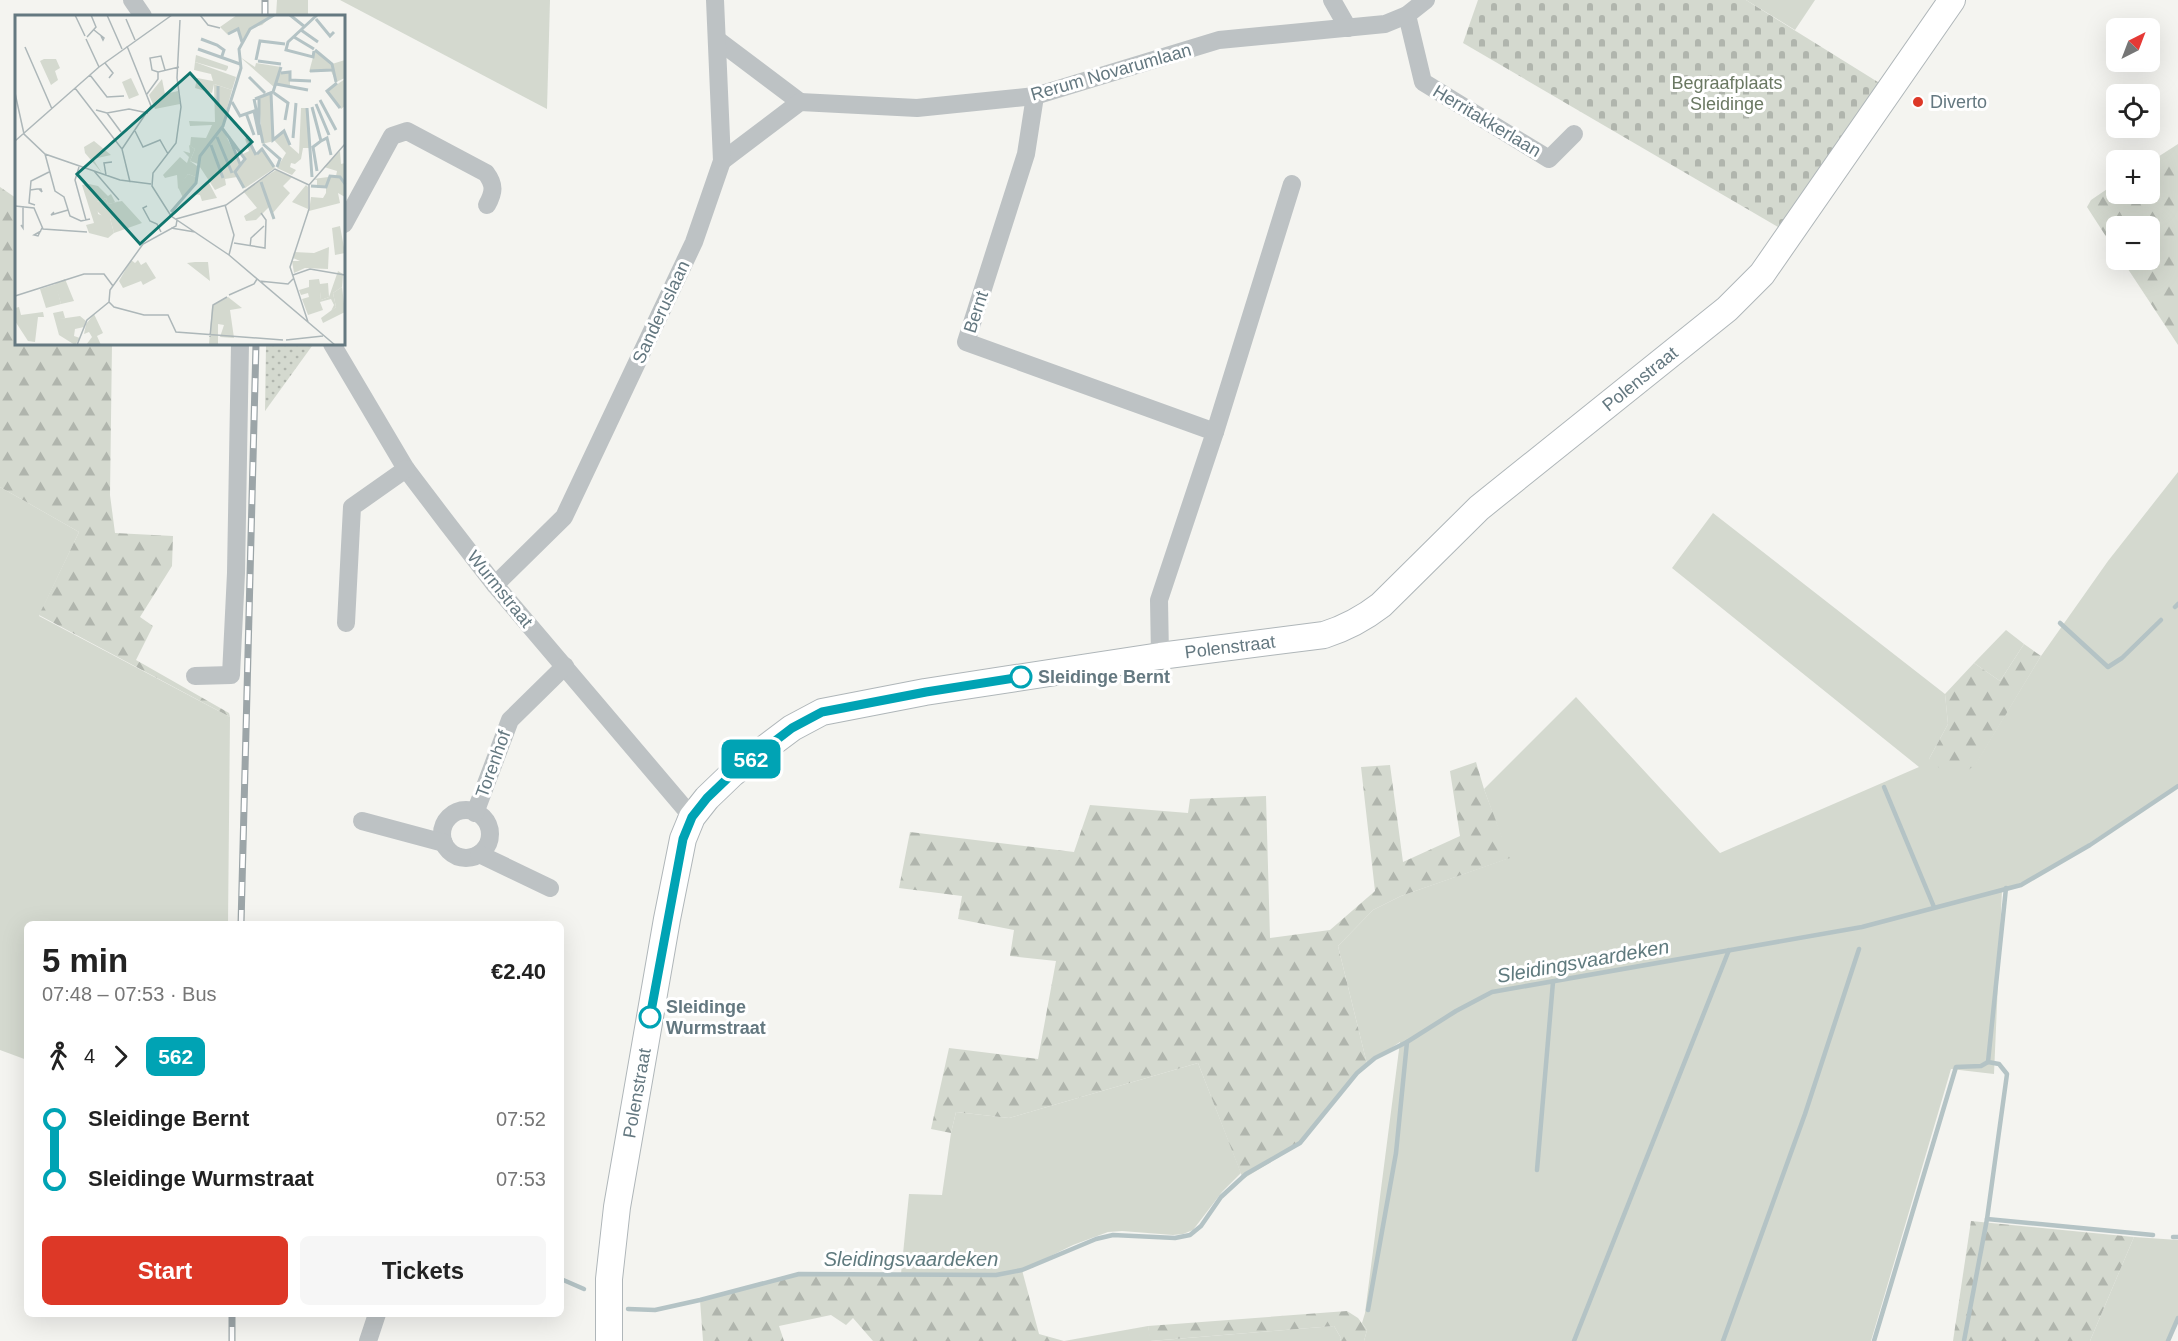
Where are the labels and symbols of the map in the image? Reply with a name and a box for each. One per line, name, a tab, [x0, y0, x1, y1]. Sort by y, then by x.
inset map	[15, 15, 345, 345]
north arrow	[2106, 18, 2160, 72]
street label: Rerum Novarumlaan	[1028, 40, 1194, 104]
park label: Begraafplaats Sleidinge	[1671, 73, 1783, 114]
street label: Herritakkerlaan	[1430, 81, 1544, 161]
place label: Diverto	[1930, 92, 1987, 112]
marker: Diverto	[1911, 95, 1925, 109]
street label: Sanderuslaan	[628, 257, 694, 367]
street label: Bernt	[960, 288, 992, 336]
street label: Polenstraat	[1598, 343, 1682, 415]
street label: Wurmstraat	[463, 547, 537, 631]
street label: Polenstraat	[1184, 632, 1276, 662]
marker: Sleidinge Bernt	[1010, 666, 1032, 688]
place label: Sleidinge Bernt	[1038, 667, 1170, 687]
street label: Torenhof	[472, 727, 515, 800]
line badge: 562	[716, 740, 786, 778]
water label: Sleidingsvaardeken	[1495, 935, 1671, 987]
place label: Sleidinge Wurmstraat	[666, 997, 766, 1038]
marker: Sleidinge Wurmstraat	[639, 1006, 661, 1028]
street label: Polenstraat	[619, 1046, 655, 1140]
water label: Sleidingsvaardeken	[824, 1248, 998, 1270]

